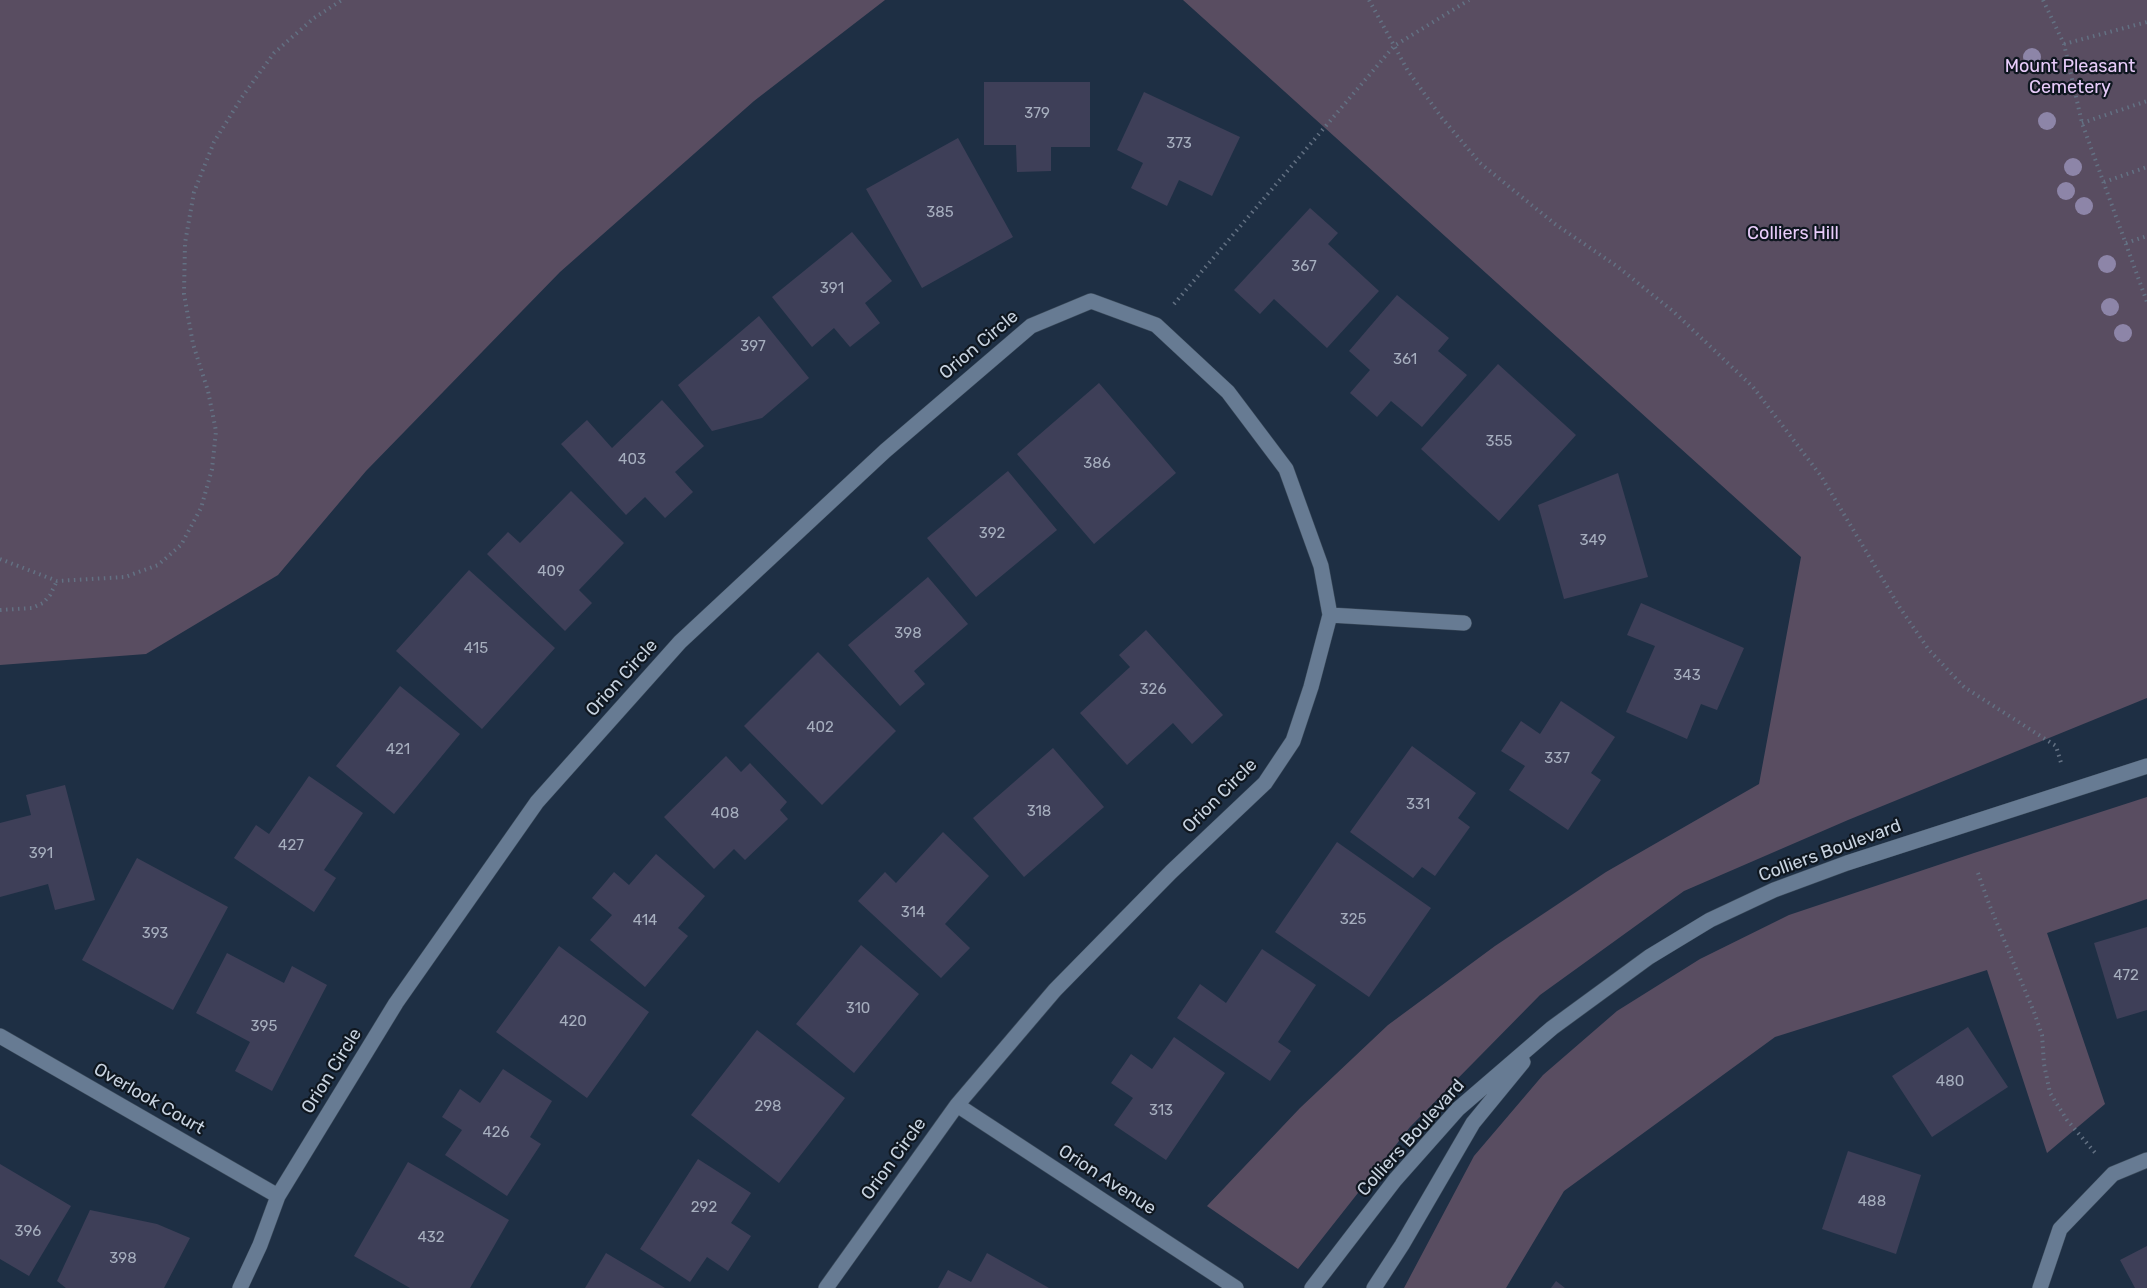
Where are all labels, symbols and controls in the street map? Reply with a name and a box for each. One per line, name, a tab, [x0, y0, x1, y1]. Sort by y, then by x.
park label: Mount Pleasant Cemetery	[2005, 56, 2135, 98]
house number: 379	[1024, 105, 1050, 123]
house number: 373	[1166, 135, 1192, 153]
house number: 385	[926, 204, 954, 222]
park label: Colliers Hill	[1747, 223, 1839, 245]
house number: 367	[1291, 258, 1317, 276]
house number: 391	[820, 280, 844, 298]
street label: Orion Circle	[935, 306, 1023, 384]
house number: 397	[740, 338, 766, 356]
house number: 361	[1393, 351, 1417, 369]
house number: 355	[1486, 433, 1512, 451]
house number: 403	[618, 451, 646, 469]
house number: 386	[1083, 455, 1111, 473]
house number: 392	[979, 525, 1005, 543]
house number: 349	[1579, 532, 1607, 550]
house number: 409	[537, 563, 565, 581]
house number: 398	[894, 625, 922, 643]
street label: Orion Circle	[582, 635, 662, 721]
house number: 415	[464, 640, 488, 658]
house number: 343	[1673, 667, 1701, 685]
house number: 326	[1140, 681, 1166, 699]
house number: 402	[806, 719, 834, 737]
house number: 421	[386, 741, 410, 759]
house number: 337	[1544, 750, 1570, 768]
street label: Orion Circle	[1178, 754, 1262, 838]
house number: 331	[1406, 796, 1430, 814]
house number: 318	[1027, 803, 1051, 821]
house number: 408	[711, 805, 739, 823]
street label: Colliers Boulevard	[1756, 815, 1904, 887]
house number: 427	[278, 837, 304, 855]
house number: 391	[29, 845, 53, 863]
house number: 314	[901, 904, 925, 922]
house number: 325	[1340, 911, 1366, 929]
house number: 414	[633, 912, 657, 930]
house number: 393	[142, 925, 168, 943]
house number: 472	[2113, 967, 2139, 985]
house number: 310	[846, 1000, 870, 1018]
house number: 420	[559, 1013, 587, 1031]
house number: 395	[251, 1018, 277, 1036]
street label: Orion Circle	[297, 1024, 367, 1118]
street label: Overlook Court	[90, 1059, 208, 1139]
house number: 480	[1936, 1073, 1964, 1091]
street label: Colliers Boulevard	[1353, 1075, 1469, 1201]
house number: 298	[754, 1098, 782, 1116]
house number: 313	[1149, 1102, 1173, 1120]
street label: Orion Circle	[857, 1114, 931, 1204]
house number: 426	[482, 1124, 510, 1142]
street label: Orion Avenue	[1054, 1140, 1160, 1220]
house number: 488	[1858, 1193, 1886, 1211]
house number: 292	[691, 1199, 717, 1217]
house number: 396	[15, 1223, 41, 1241]
house number: 432	[417, 1229, 445, 1247]
house number: 398	[109, 1250, 137, 1268]

